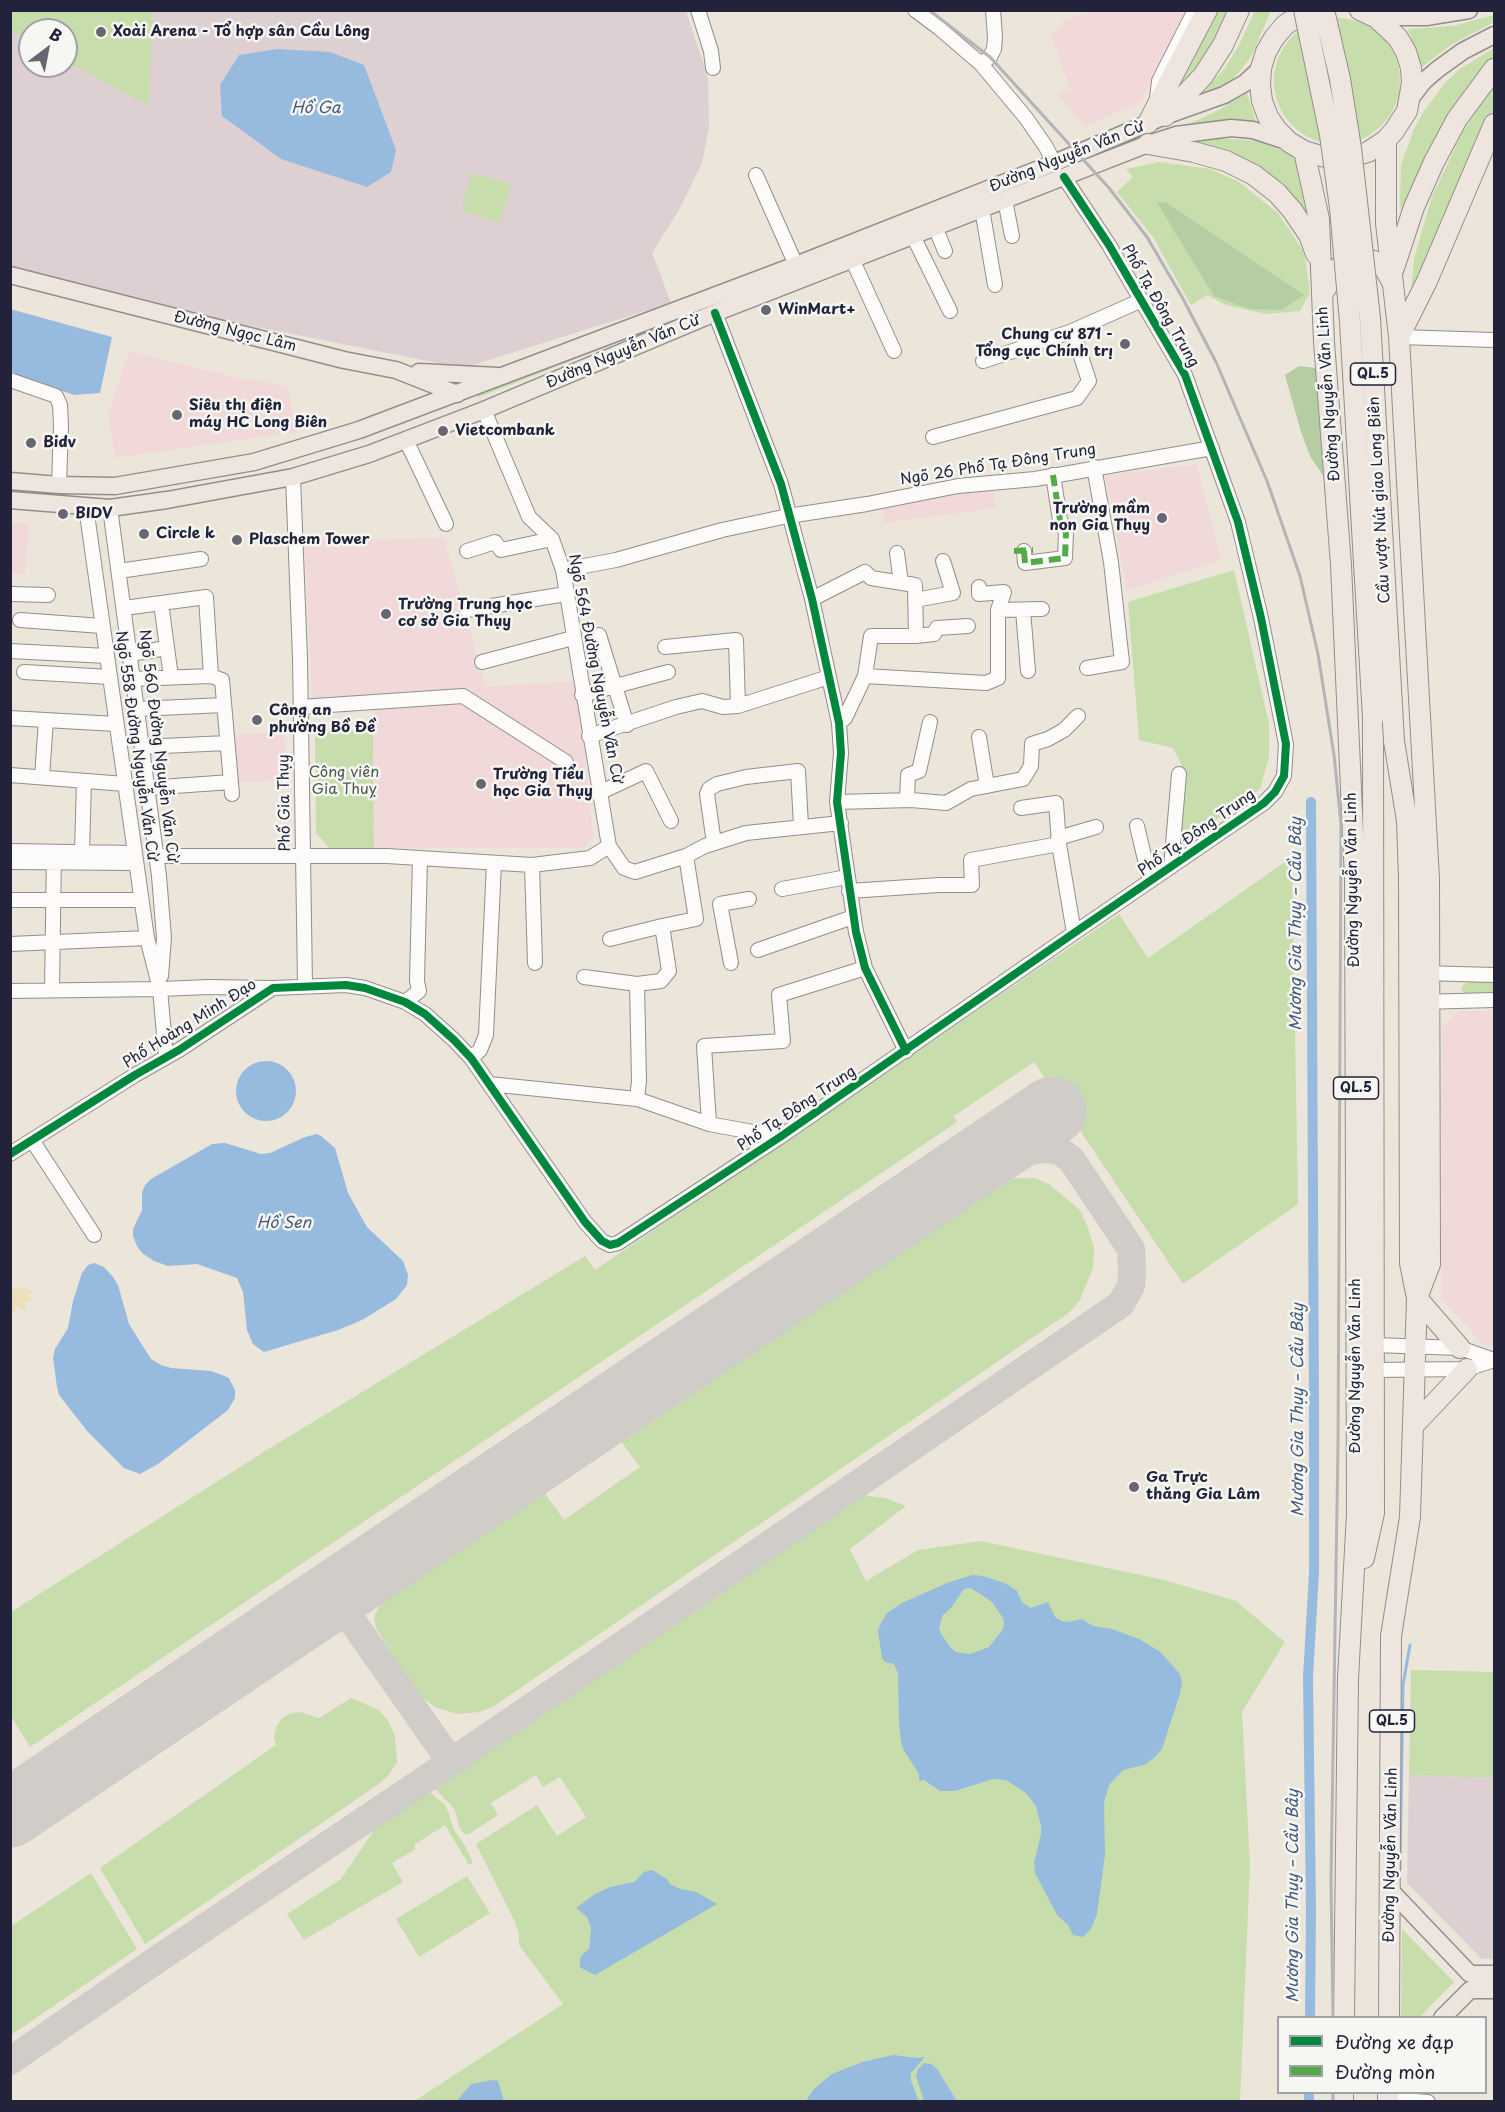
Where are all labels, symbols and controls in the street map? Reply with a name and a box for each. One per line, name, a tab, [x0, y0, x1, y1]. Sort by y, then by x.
north arrow	[18, 18, 78, 78]
text: B	[45, 21, 67, 48]
place label: Xoài Arena - Tổ hợp sân Cầu Lông	[113, 23, 370, 41]
marker: Xoài Arena - Tổ hợp sân Cầu Lông	[94, 25, 108, 39]
water label: Hồ Ga	[291, 99, 341, 119]
street label: Đường Nguyễn Văn Cừ	[987, 118, 1147, 196]
street label: Phố Tạ Đông Trung	[1118, 241, 1202, 371]
place label: WinMart+	[778, 301, 856, 319]
marker: WinMart+	[759, 303, 773, 317]
street label: Đường Nguyễn Văn Linh	[1314, 306, 1344, 482]
street label: Đường Ngọc Lâm	[172, 308, 298, 356]
street label: Đường Nguyễn Văn Cừ	[543, 311, 703, 393]
place label: Chung cư 871 - Tổng cục Chính trị	[975, 326, 1113, 361]
marker: Chung cư 871 - Tổng cục Chính trị	[1118, 337, 1132, 351]
road number: QL.5	[1350, 363, 1396, 385]
street label: Cầu vượt Nút giao Long Biên	[1366, 396, 1394, 604]
place label: Siêu thị điện máy HC Long Biên	[189, 397, 327, 432]
marker: Siêu thị điện máy HC Long Biên	[170, 408, 184, 422]
place label: Vietcombank	[455, 422, 555, 440]
marker: Vietcombank	[436, 424, 450, 438]
place label: Bidv	[43, 434, 76, 452]
marker: Bidv	[24, 436, 38, 450]
street label: Ngõ 26 Phố Tạ Đông Trung	[899, 441, 1097, 489]
place label: Trường mầm non Gia Thụy	[1049, 500, 1150, 535]
place label: BIDV	[75, 505, 113, 523]
marker: BIDV	[56, 507, 70, 521]
marker: Trường mầm non Gia Thụy	[1155, 511, 1169, 525]
place label: Circle k	[156, 525, 215, 543]
marker: Circle k	[137, 527, 151, 541]
place label: Plaschem Tower	[249, 531, 369, 549]
marker: Plaschem Tower	[230, 533, 244, 547]
street label: Ngõ 564 Đường Nguyễn Văn Cừ	[564, 553, 626, 785]
place label: Trường Trung học cơ sở Gia Thụy	[398, 596, 533, 631]
marker: Trường Trung học cơ sở Gia Thụy	[379, 607, 393, 621]
street label: Ngõ 560 Đường Nguyễn Văn Cừ	[135, 628, 181, 864]
street label: Ngõ 558 Đường Nguyễn Văn Cừ	[111, 630, 161, 862]
place label: Công an phường Bồ Đề	[269, 702, 375, 737]
marker: Công an phường Bồ Đề	[250, 713, 264, 727]
street label: Phố Gia Thụy	[275, 754, 295, 852]
park label: Công viên Gia Thuỵ	[309, 764, 379, 799]
place label: Trường Tiểu học Gia Thụy	[493, 766, 593, 801]
marker: Trường Tiểu học Gia Thụy	[474, 777, 488, 791]
street label: Phố Tạ Đông Trung	[1135, 786, 1259, 880]
street label: Đường Nguyễn Văn Linh	[1342, 792, 1364, 968]
water label: Mương Gia Thụy – Cầu Bây	[1287, 817, 1307, 1031]
street label: Phố Hoàng Minh Đạo	[120, 976, 260, 1072]
street label: Phố Tạ Đông Trung	[734, 1063, 860, 1155]
road number: QL.5	[1334, 1077, 1378, 1099]
water label: Hồ Sen	[257, 1214, 311, 1234]
street label: Đường Nguyễn Văn Linh	[1347, 1278, 1365, 1454]
water label: Mương Gia Thụy – Cầu Bây	[1289, 1303, 1309, 1517]
place label: Ga Trực thăng Gia Lâm	[1146, 1469, 1260, 1504]
marker: Ga Trực thăng Gia Lâm	[1127, 1480, 1141, 1494]
road number: QL.5	[1370, 1710, 1414, 1732]
street label: Đường Nguyễn Văn Linh	[1380, 1767, 1402, 1943]
water label: Mương Gia Thụy – Cầu Bây	[1284, 1789, 1304, 2003]
legend	[1277, 2016, 1487, 2094]
text: Đường xe đạp	[1335, 2028, 1454, 2055]
text: Đường mòn	[1335, 2058, 1435, 2085]

